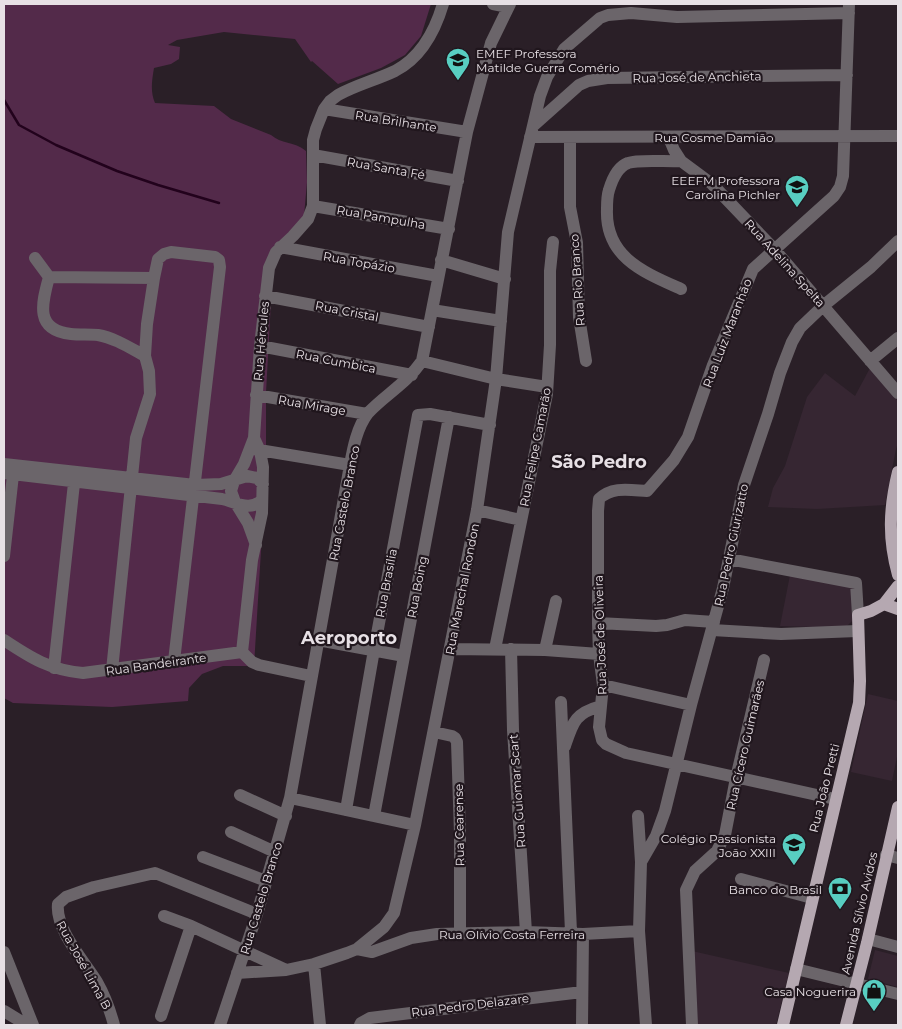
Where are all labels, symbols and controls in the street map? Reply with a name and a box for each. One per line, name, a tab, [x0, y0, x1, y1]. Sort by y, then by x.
place label: EMEF Professora Matilde Guerra Comério	[476, 46, 619, 75]
school or university icon: EMEF Professora Matilde Guerra Comério	[445, 47, 471, 81]
street label: Rua José de Anchieta	[632, 68, 762, 86]
street label: Rua Brilhante	[354, 107, 438, 135]
street label: Rua Cosme Damião	[654, 130, 774, 145]
street label: Rua Santa Fé	[346, 154, 426, 182]
place label: EEEFM Professora Carolina Pichler	[671, 173, 780, 202]
school or university icon: EEEFM Professora Carolina Pichler	[784, 174, 810, 208]
street label: Rua Pampulha	[335, 202, 427, 232]
street label: Rua Adelina Spelta	[742, 216, 828, 310]
street label: Rua Rio Branco	[566, 233, 588, 327]
street label: Rua Topázio	[322, 248, 396, 276]
street label: Rua Luiz Maranhão	[699, 277, 755, 389]
street label: Rua Cristal	[314, 298, 380, 324]
street label: Rua Hércules	[250, 300, 272, 381]
street label: Rua Cumbica	[295, 346, 377, 376]
street label: Rua Felipe Camarão	[516, 386, 554, 508]
street label: Rua Mirage	[277, 392, 347, 418]
street label: Rua Castelo Branco	[325, 444, 363, 562]
district label: São Pedro	[551, 451, 647, 473]
street label: Rua Pedro Giurizatto	[711, 482, 751, 608]
street label: Rua Marechal Rondon	[442, 522, 482, 656]
street label: Rua Brasília	[372, 547, 400, 619]
street label: Rua Boing	[404, 555, 430, 619]
street label: Rua José de Oliveira	[590, 575, 610, 695]
district label: Aeroporto	[300, 627, 397, 649]
street label: Rua Bandeirante	[105, 650, 207, 678]
street label: Rua Cícero Guimarães	[723, 678, 767, 811]
street label: Rua Guiomar Scart	[506, 734, 528, 848]
street label: Rua João Pretti	[806, 742, 842, 834]
street label: Rua Cearense	[451, 784, 467, 866]
place label: Colégio Passionista João XXIII	[661, 831, 776, 860]
school or university icon: Colégio Passionista João XXIII	[781, 832, 807, 866]
street label: Rua Castelo Branco	[237, 840, 285, 956]
street label: Avenida Sílvio Avidos	[838, 850, 880, 976]
bank icon: Banco do Brasil	[827, 876, 853, 910]
place label: Banco do Brasil	[729, 882, 822, 897]
street label: Rua José Lima B	[53, 918, 115, 1012]
street label: Rua Olívio Costa Ferreira	[439, 927, 585, 942]
shop icon: Casa Noguerira	[861, 978, 887, 1012]
place label: Casa Noguerira	[764, 984, 856, 999]
street label: Rua Pedro Delazare	[410, 990, 530, 1020]

